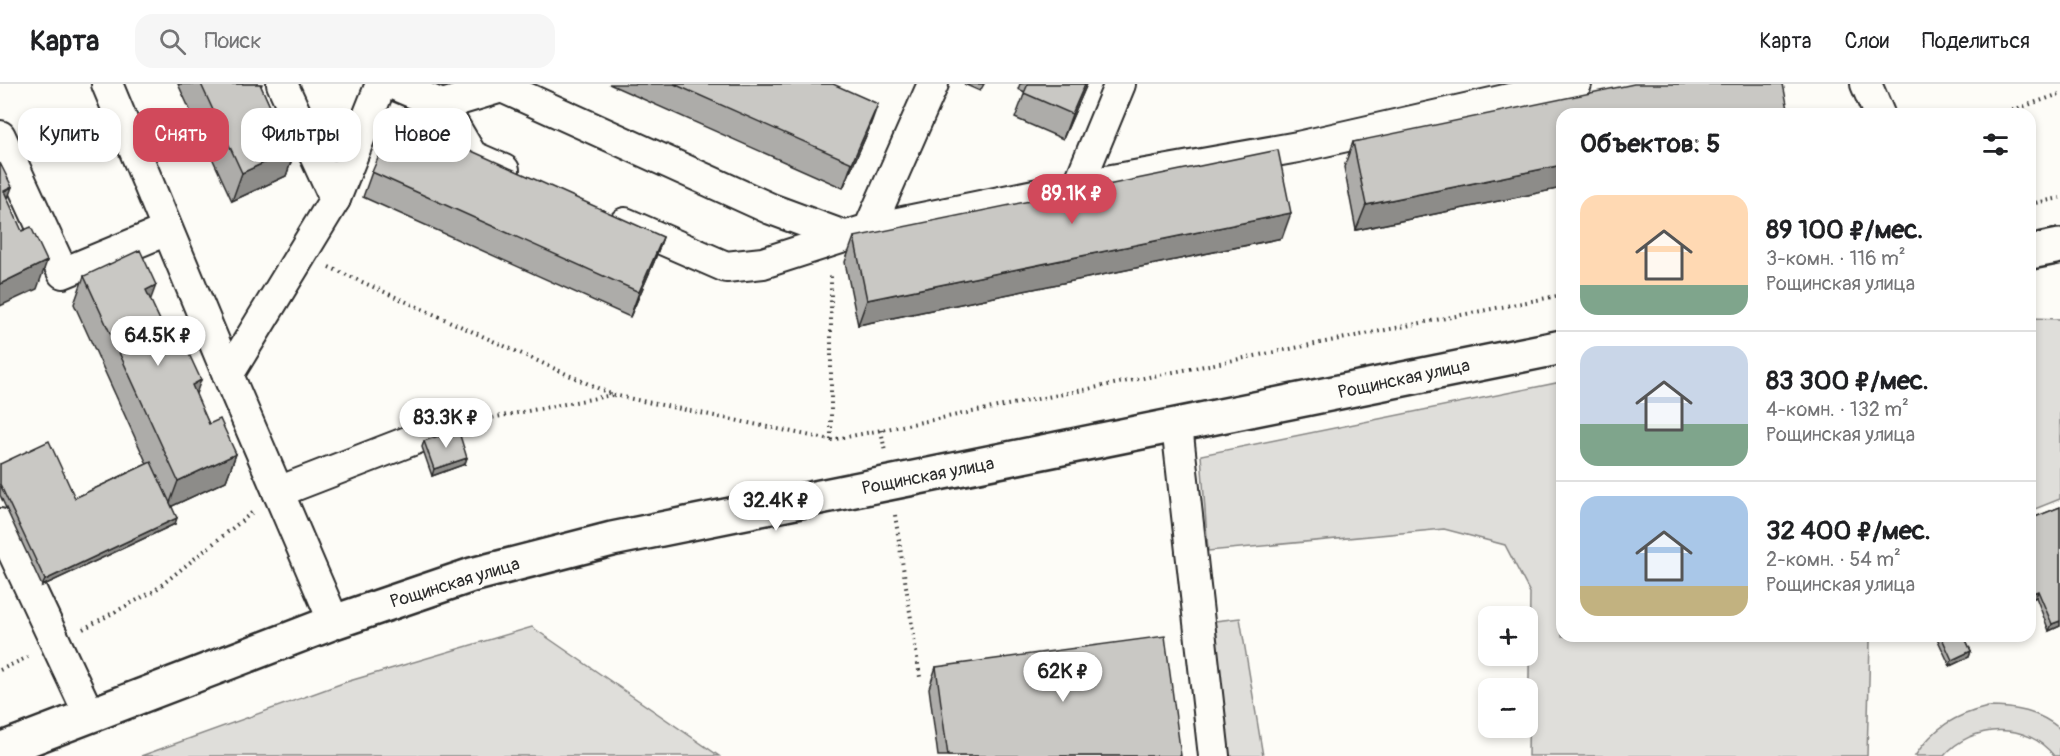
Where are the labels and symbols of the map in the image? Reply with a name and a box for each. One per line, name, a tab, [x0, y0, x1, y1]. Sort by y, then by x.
pin: 89.1K ₽	[1017, 174, 1127, 225]
pin: 64.5K ₽	[103, 316, 213, 367]
street label: Рощинская улица	[1336, 354, 1472, 404]
pin: 83.3K ₽	[391, 398, 501, 449]
street label: Рощинская улица	[860, 452, 996, 500]
pin: 32.4K ₽	[721, 481, 831, 532]
street label: Рощинская улица	[387, 552, 523, 614]
pin: 62K ₽	[1021, 652, 1105, 703]

